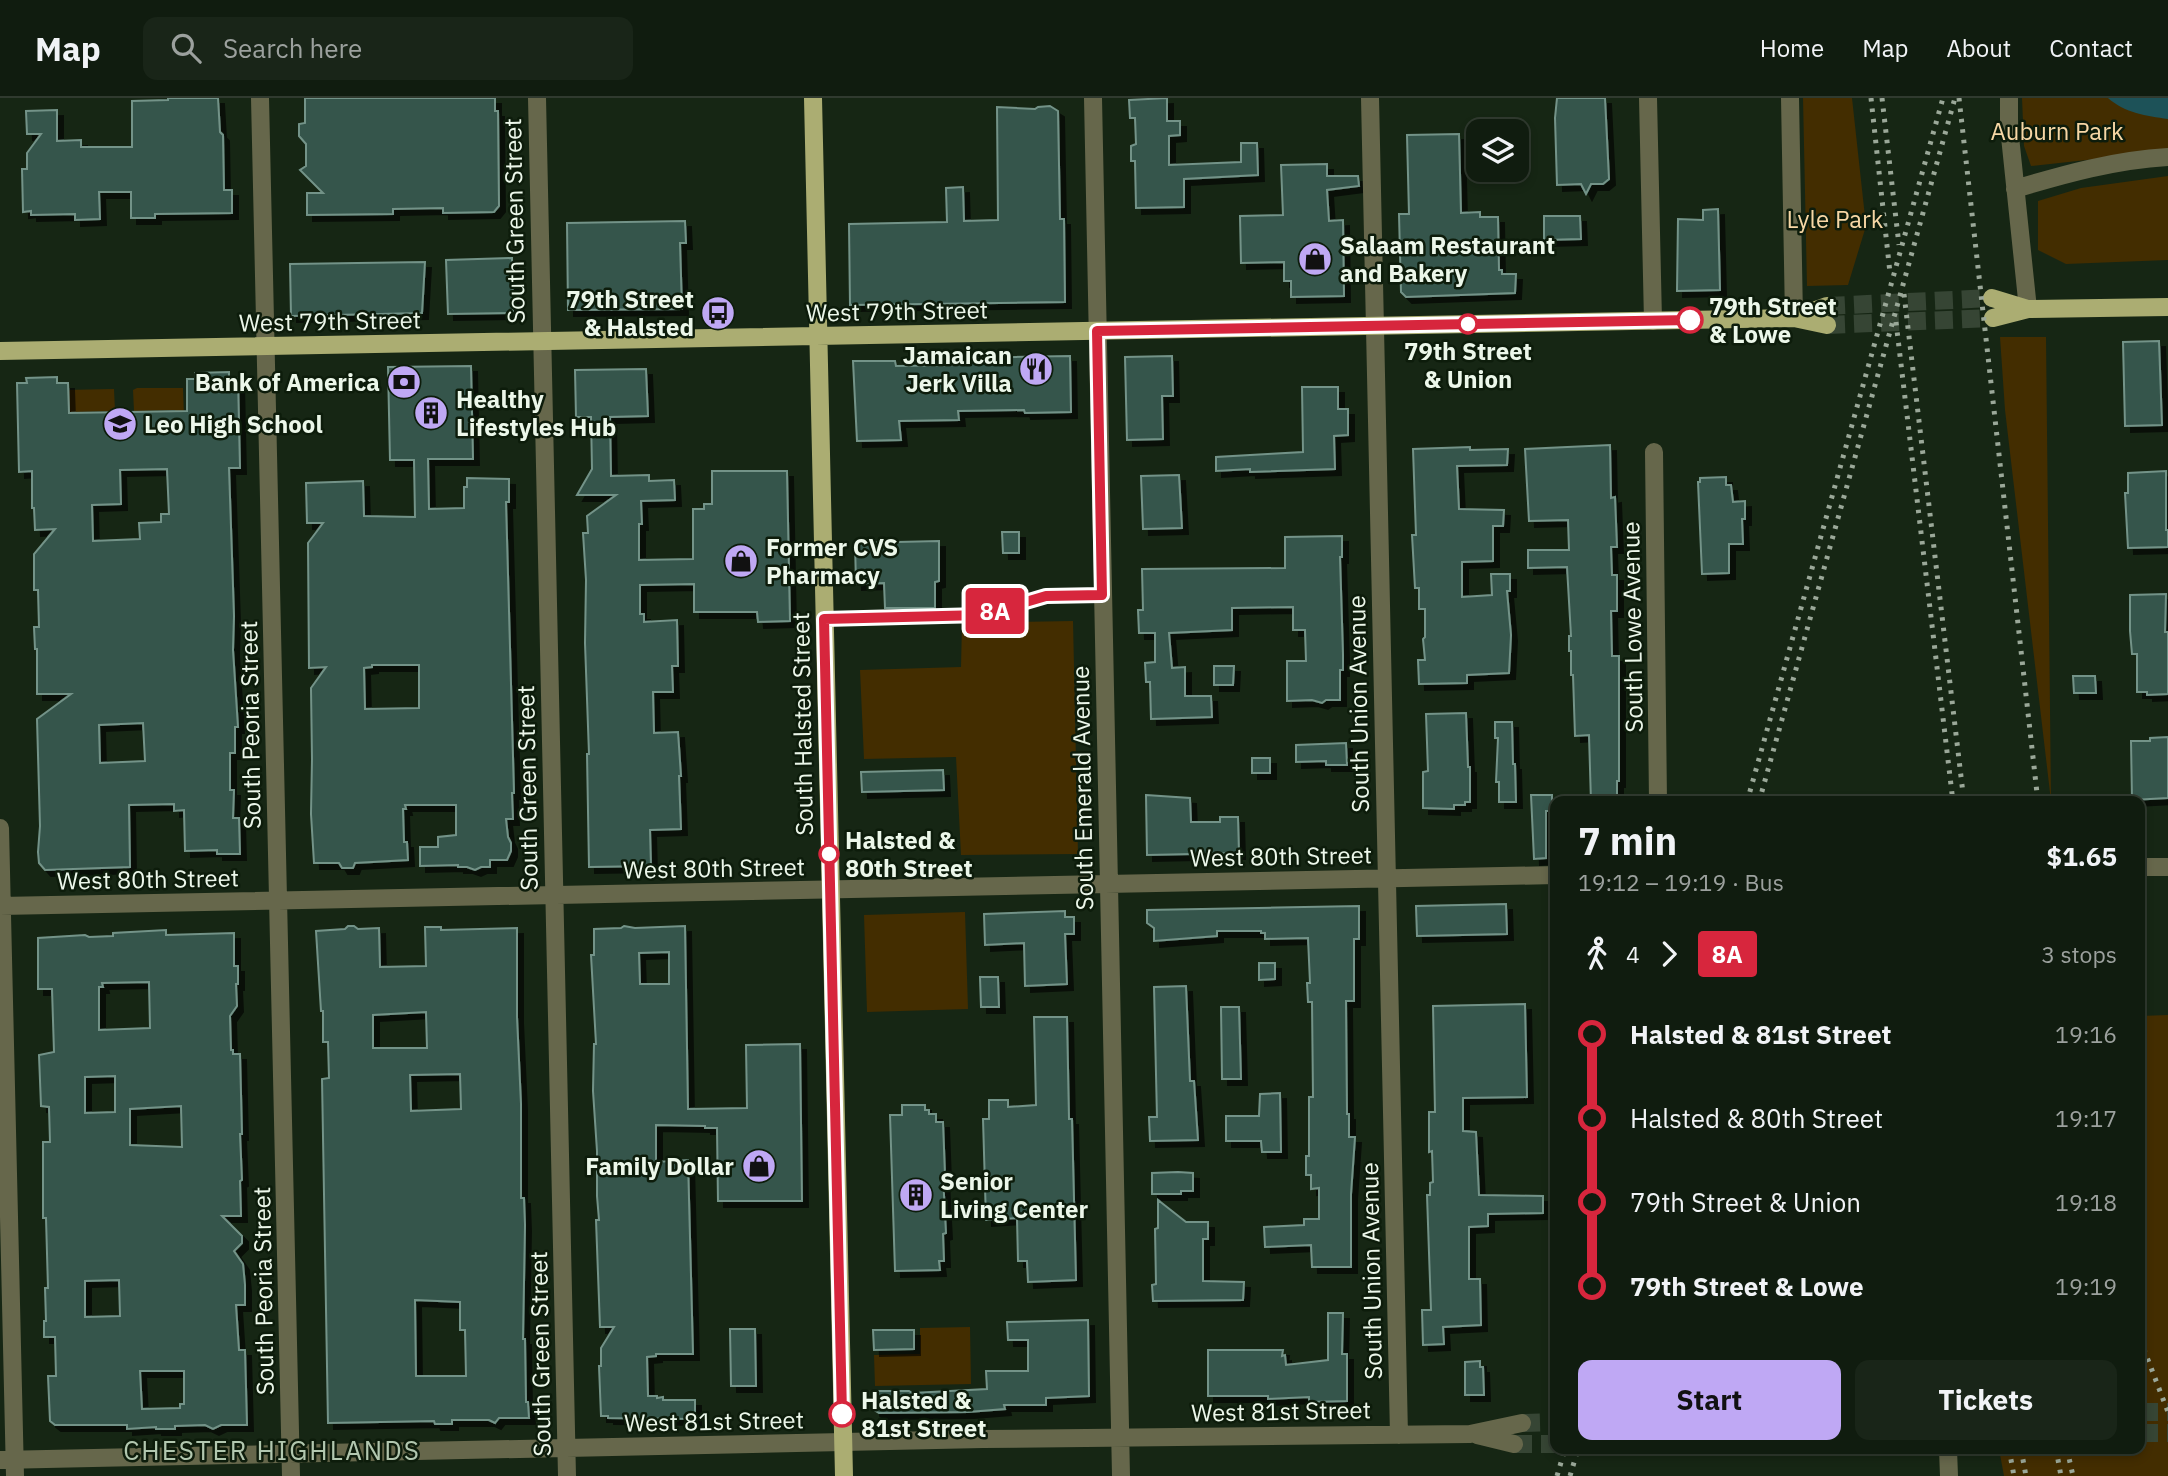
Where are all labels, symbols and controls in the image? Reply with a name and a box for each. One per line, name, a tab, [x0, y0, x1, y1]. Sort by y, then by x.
search box	[143, 17, 633, 80]
text: Map	[35, 27, 101, 70]
icon: search	[167, 29, 205, 67]
text: Search here	[223, 31, 362, 65]
text: Home	[1760, 32, 1824, 64]
text: Map	[1862, 32, 1908, 64]
text: About	[1946, 32, 2011, 64]
text: Contact	[2049, 32, 2133, 64]
park label: Auburn Park	[1990, 115, 2124, 147]
street label: South Green Street	[496, 118, 532, 324]
map controls	[1466, 119, 1529, 182]
button: layers	[1466, 119, 1529, 182]
park label: Lyle Park	[1787, 203, 1884, 235]
place label: Salaam Restaurant and Bakery	[1340, 229, 1555, 289]
shop icon: Salaam Restaurant and Bakery	[1296, 240, 1334, 278]
place label: 79th Street & Halsted	[566, 283, 694, 343]
place label: 79th Street & Lowe	[1709, 290, 1837, 350]
street label: West 79th Street	[806, 293, 988, 329]
bus stop icon: 79th Street & Halsted	[699, 294, 737, 332]
street label: West 79th Street	[239, 303, 421, 339]
marker: 79th Street & Lowe	[1677, 307, 1703, 333]
marker: 79th Street & Union	[1458, 314, 1478, 334]
place label: 79th Street & Union	[1404, 335, 1532, 395]
place label: Jamaican Jerk Villa	[903, 339, 1012, 399]
restaurant icon: Jamaican Jerk Villa	[1017, 350, 1055, 388]
bank icon: Bank of America	[385, 363, 423, 401]
place label: Bank of America	[195, 366, 380, 398]
place label: Healthy Lifestyles Hub	[456, 383, 616, 443]
building icon: Healthy Lifestyles Hub	[412, 394, 450, 432]
school or university icon: Leo High School	[101, 405, 139, 443]
place label: Leo High School	[144, 408, 323, 440]
street label: South Lowe Avenue	[1614, 521, 1650, 733]
place label: Former CVS Pharmacy	[766, 531, 898, 591]
shop icon: Former CVS Pharmacy	[722, 542, 760, 580]
line badge: 8A	[964, 588, 1026, 634]
text: 8A	[980, 595, 1010, 627]
street label: South Union Avenue	[1340, 595, 1376, 813]
street label: South Halsted Street	[784, 612, 820, 836]
street label: South Peoria Street	[232, 620, 268, 830]
street label: South Emerald Avenue	[1064, 665, 1100, 911]
street label: South Green Street	[509, 685, 545, 891]
text: 7 min	[1578, 816, 1677, 865]
place label: Halsted & 80th Street	[845, 824, 973, 884]
street label: West 80th Street	[1190, 838, 1372, 874]
text: $1.65	[2047, 839, 2117, 873]
marker: Halsted & 80th Street	[819, 844, 839, 864]
street label: West 80th Street	[623, 850, 805, 886]
street label: West 80th Street	[57, 861, 239, 897]
text: 19:12 – 19:19 · Bus	[1578, 867, 1784, 897]
icon: walk	[1578, 935, 1616, 973]
icon: forward	[1650, 935, 1688, 973]
text: 8A	[1712, 938, 1743, 970]
text: 4	[1626, 939, 1640, 969]
text: 3 stops	[2041, 939, 2117, 969]
text: Halsted & 81st Street	[1630, 1017, 1891, 1051]
text: 19:16	[2055, 1019, 2117, 1049]
text: Halsted & 80th Street	[1630, 1101, 1883, 1135]
text: 19:17	[2055, 1103, 2117, 1133]
shop icon: Family Dollar	[740, 1147, 778, 1185]
place label: Family Dollar	[585, 1150, 734, 1182]
street label: South Union Avenue	[1353, 1162, 1389, 1380]
place label: Senior Living Center	[940, 1165, 1089, 1225]
building icon: Senior Living Center	[897, 1176, 935, 1214]
text: 79th Street & Union	[1630, 1185, 1861, 1219]
street label: South Peoria Street	[245, 1186, 281, 1396]
text: 19:18	[2055, 1187, 2117, 1217]
street label: South Green Street	[522, 1251, 558, 1457]
text: 79th Street & Lowe	[1630, 1269, 1864, 1303]
text: 19:19	[2055, 1271, 2117, 1301]
button: Start	[1578, 1360, 1841, 1440]
button: Tickets	[1855, 1360, 2117, 1440]
place label: Halsted & 81st Street	[861, 1384, 986, 1444]
street label: West 81st Street	[1191, 1393, 1371, 1429]
marker: Halsted & 81st Street	[829, 1401, 855, 1427]
street label: West 81st Street	[624, 1403, 804, 1439]
district label: CHESTER HIGHLANDS	[123, 1433, 421, 1467]

